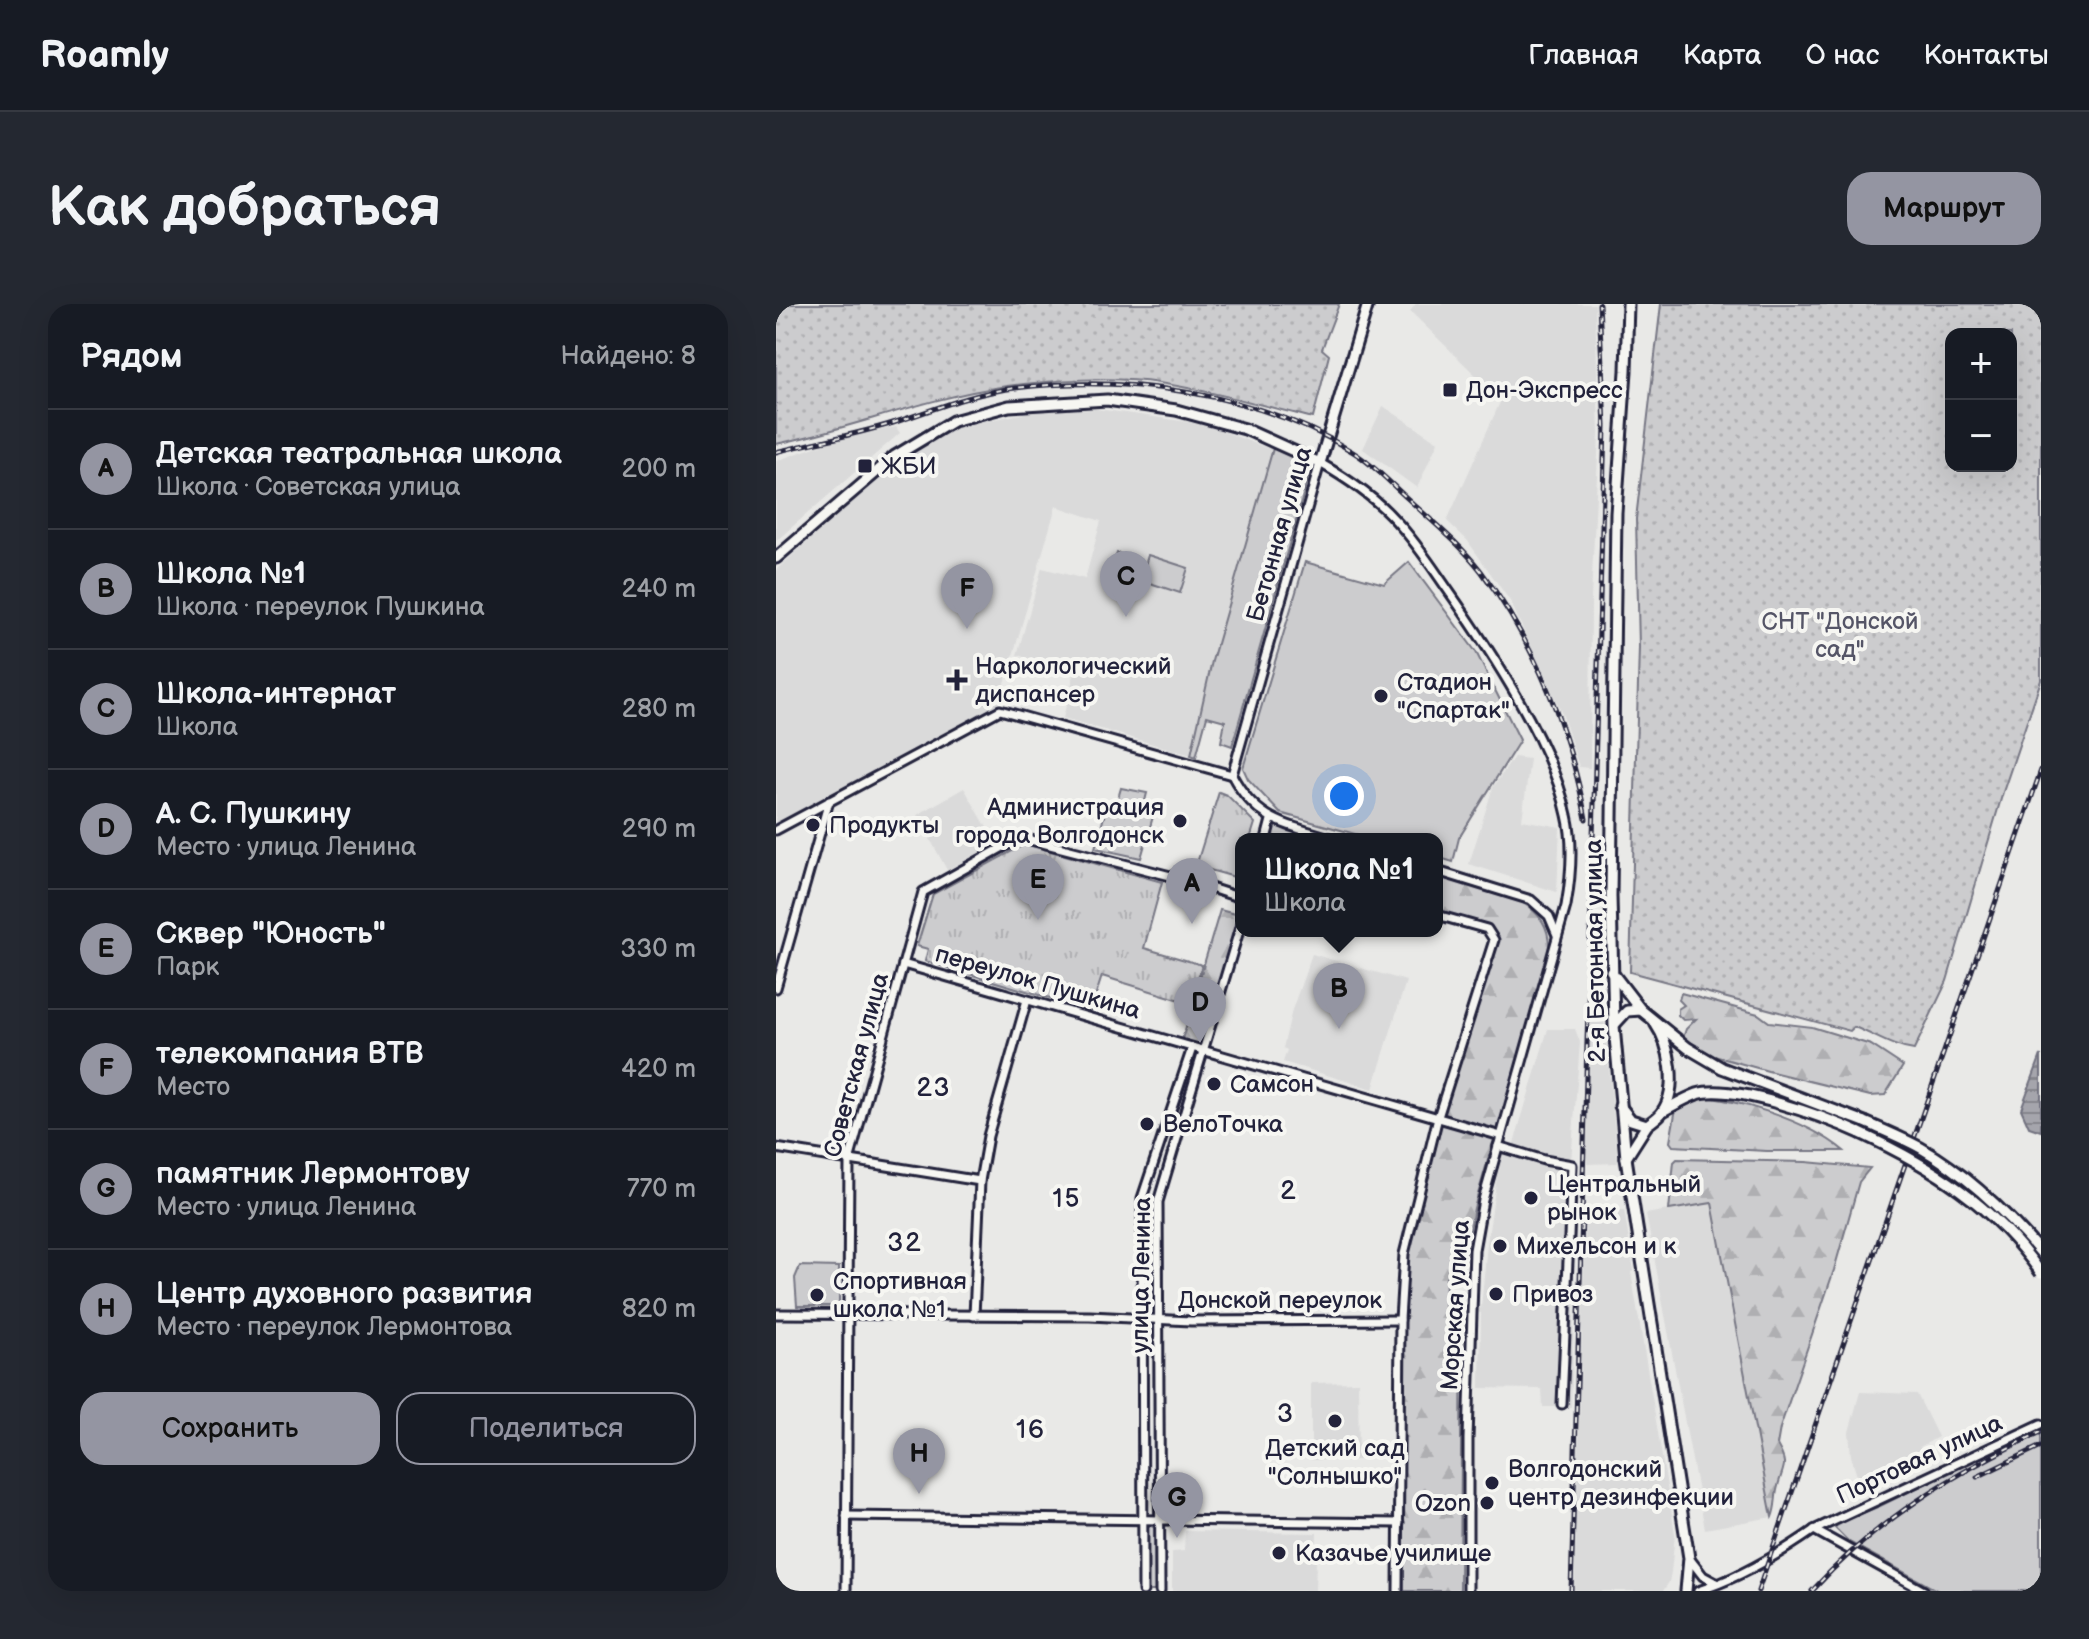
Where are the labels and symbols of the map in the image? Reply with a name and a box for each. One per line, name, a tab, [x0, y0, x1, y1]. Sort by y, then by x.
place label: Дон-Экспресс	[1466, 376, 1623, 405]
marker: Дон-Экспресс	[1441, 381, 1459, 399]
street label: Бетонная улица	[1241, 443, 1318, 625]
place label: ЖБИ	[881, 452, 936, 481]
marker: ЖБИ	[856, 457, 874, 475]
pin: C	[1100, 551, 1152, 617]
pin: F	[941, 563, 993, 629]
park label: СНТ "Донской сад"	[1762, 607, 1918, 664]
place label: Наркологический диспансер	[975, 652, 1172, 709]
place label: Стадион "Спартак"	[1397, 668, 1510, 725]
marker: Наркологический диспансер	[946, 669, 968, 691]
marker: Стадион "Спартак"	[1372, 687, 1390, 705]
your location	[1324, 776, 1364, 816]
place label: Администрация города Волгодонск	[955, 793, 1164, 850]
place label: Продукты	[829, 811, 939, 840]
marker: Администрация города Волгодонск	[1171, 812, 1189, 830]
marker: Продукты	[804, 816, 822, 834]
street label: 2-я Бетонная улица	[1579, 839, 1612, 1063]
pin: E	[1012, 854, 1064, 920]
pin: A	[1166, 858, 1218, 924]
street label: переулок Пушкина	[932, 939, 1144, 1026]
pin: B	[1313, 963, 1365, 1029]
street label: Советская улица	[818, 970, 895, 1161]
pin: D	[1174, 977, 1226, 1043]
place label: Самсон	[1230, 1070, 1314, 1099]
district label: 23	[917, 1073, 951, 1104]
marker: Самсон	[1205, 1075, 1223, 1093]
place label: ВелоТочка	[1163, 1110, 1283, 1139]
marker: ВелоТочка	[1138, 1115, 1156, 1133]
place label: Центральный рынок	[1547, 1170, 1701, 1227]
district label: 2	[1280, 1176, 1298, 1207]
district label: 15	[1053, 1184, 1081, 1215]
marker: Центральный рынок	[1522, 1189, 1540, 1207]
street label: улица Ленина	[1126, 1197, 1157, 1353]
street label: Морская улица	[1435, 1219, 1476, 1391]
district label: 32	[887, 1228, 923, 1259]
place label: Михельсон и к	[1516, 1232, 1676, 1261]
marker: Михельсон и к	[1491, 1237, 1509, 1255]
place label: Спортивная школа №1	[833, 1267, 967, 1324]
place label: Привоз	[1512, 1280, 1593, 1309]
marker: Привоз	[1487, 1285, 1505, 1303]
marker: Спортивная школа №1	[808, 1286, 826, 1304]
street label: Донской переулок	[1178, 1286, 1382, 1315]
district label: 3	[1277, 1399, 1295, 1430]
street label: Портовая улица	[1832, 1408, 2007, 1511]
marker: Детский сад "Солнышко"	[1326, 1412, 1344, 1430]
district label: 16	[1016, 1415, 1046, 1446]
pin: H	[893, 1428, 945, 1494]
place label: Детский сад "Солнышко"	[1265, 1434, 1405, 1491]
place label: Волгодонский центр дезинфекции	[1508, 1455, 1734, 1512]
pin: G	[1151, 1472, 1203, 1538]
marker: Волгодонский центр дезинфекции	[1483, 1474, 1501, 1492]
place label: Ozon	[1415, 1489, 1471, 1518]
marker: Ozon	[1478, 1494, 1496, 1512]
place label: Казачье училище	[1295, 1539, 1492, 1568]
marker: Казачье училище	[1270, 1544, 1288, 1562]

